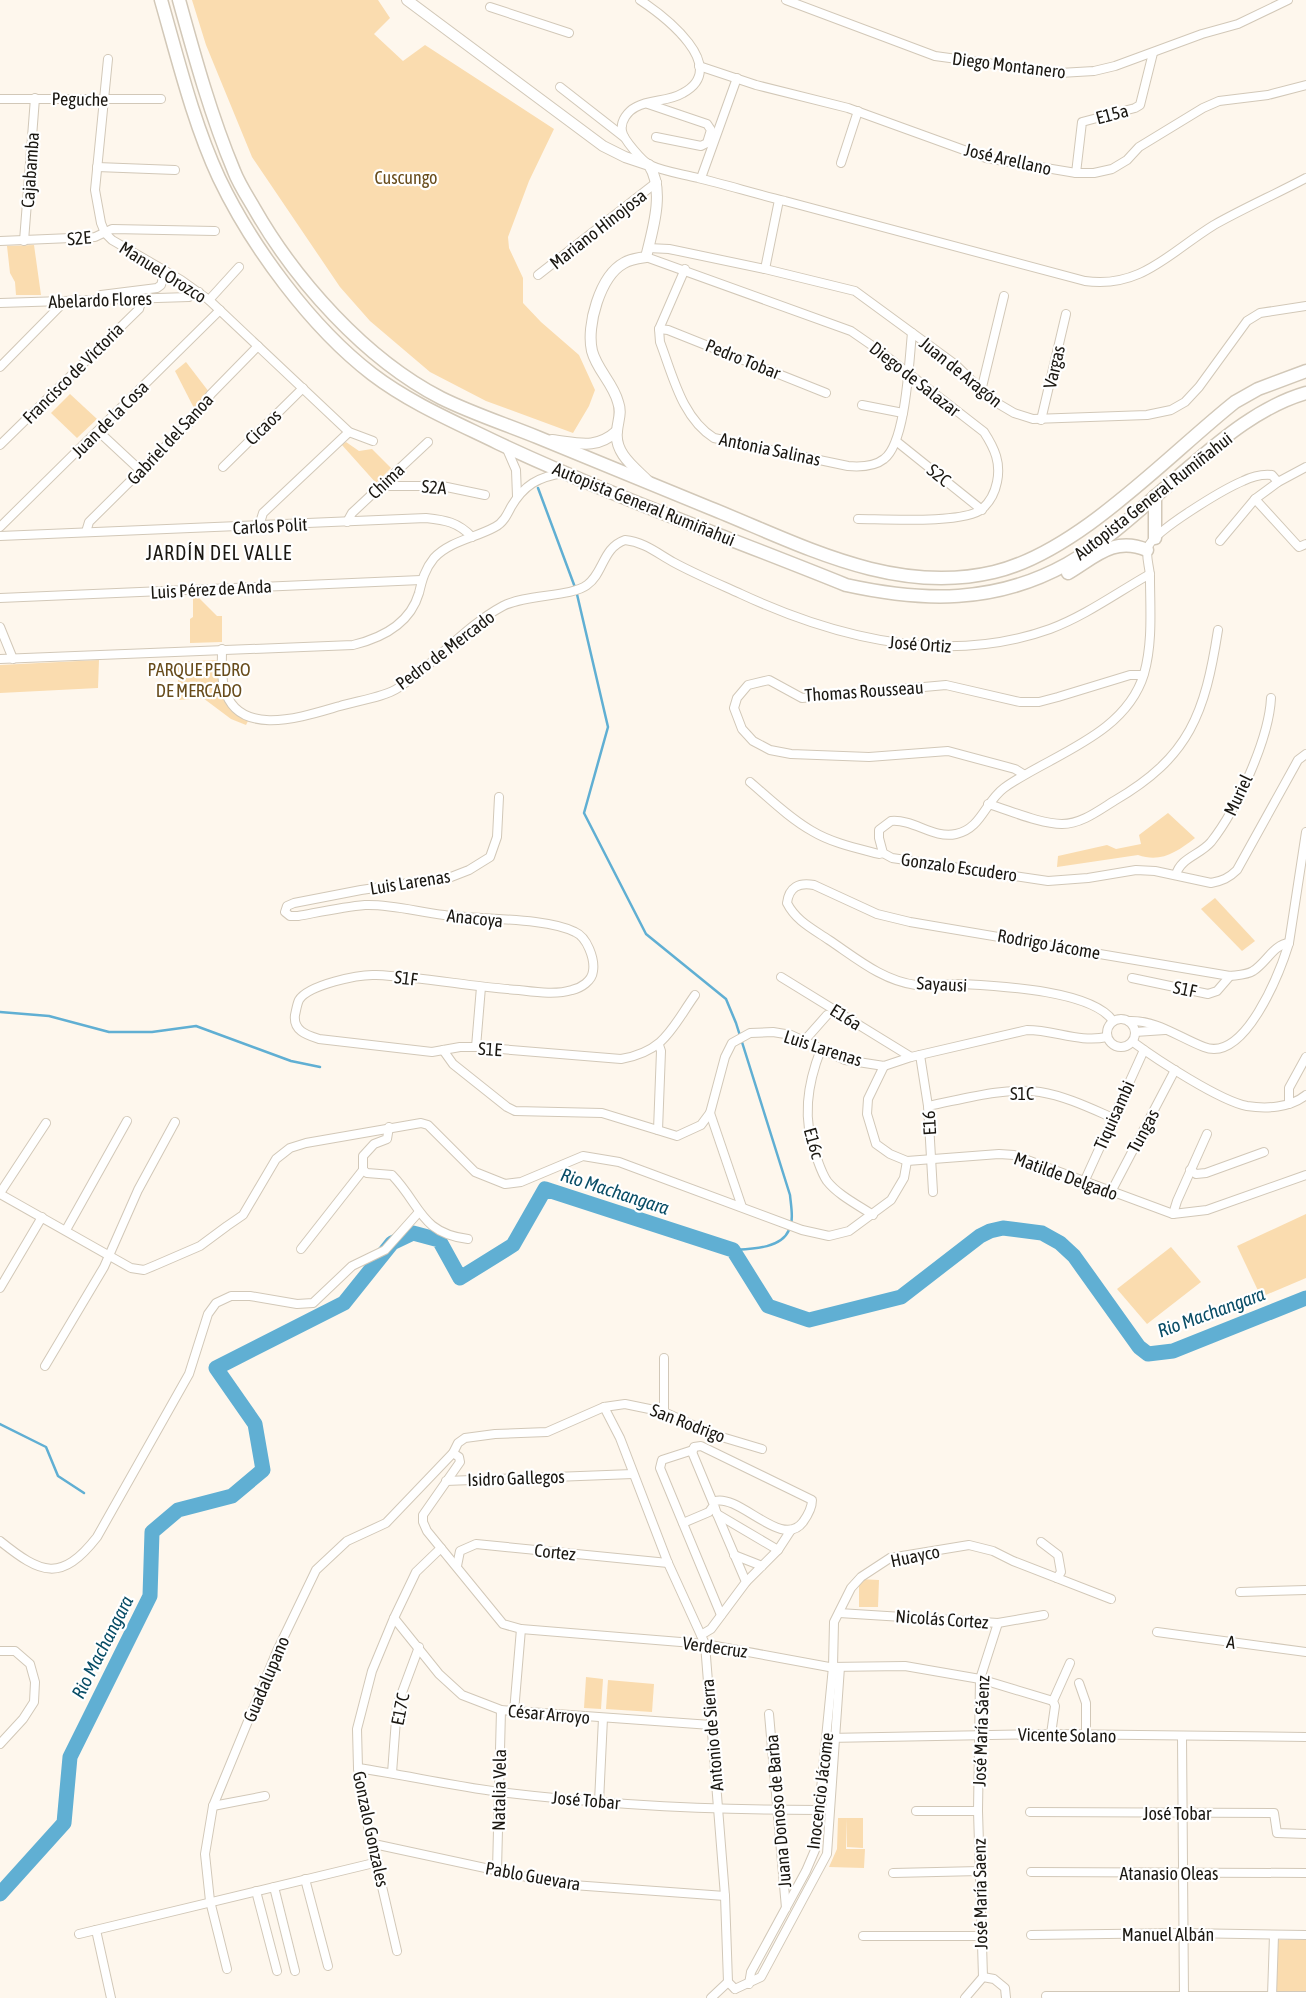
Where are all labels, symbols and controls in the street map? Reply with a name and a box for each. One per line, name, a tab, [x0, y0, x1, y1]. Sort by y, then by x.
street label: Diego Montanero	[951, 48, 1067, 82]
street label: Peguche	[51, 88, 109, 110]
street label: E15a	[1093, 100, 1131, 128]
street label: Cajabamba	[17, 131, 43, 209]
street label: José Arellano	[962, 139, 1054, 179]
park label: Cuscungo	[374, 167, 438, 188]
street label: Mariano Hinojosa	[545, 185, 651, 273]
street label: S2E	[66, 226, 92, 249]
street label: Manuel Orozco	[116, 237, 210, 307]
street label: Abelardo Flores	[48, 288, 152, 312]
street label: Francisco de Victoria	[18, 318, 128, 428]
street label: Juan de Aragón	[916, 332, 1006, 412]
street label: Pedro Tobar	[702, 334, 784, 384]
street label: Diego de Salazar	[866, 337, 965, 421]
street label: Vargas	[1039, 343, 1069, 391]
street label: Juan de la Cosa	[67, 376, 153, 462]
street label: Gabriel del Sanoa	[123, 389, 217, 489]
street label: Cicaos	[241, 405, 285, 449]
street label: Antonia Salinas	[717, 428, 823, 470]
street label: Autopista General Rumiñahui	[1070, 428, 1236, 564]
street label: Autopista General Rumiñahui	[550, 458, 738, 550]
street label: Chima	[363, 459, 409, 503]
street label: S2C	[923, 459, 955, 491]
street label: S2A	[421, 476, 447, 498]
street label: Carlos Polit	[232, 514, 308, 538]
district label: JARDÍN DEL VALLE	[146, 541, 292, 564]
street label: Luis Pérez de Anda	[150, 575, 272, 603]
street label: Pedro de Mercado	[391, 606, 499, 694]
street label: José Ortiz	[888, 631, 952, 657]
park label: PARQUE PEDRO DE MERCADO	[148, 659, 250, 701]
street label: Thomas Rousseau	[804, 676, 924, 706]
street label: Muriel	[1219, 771, 1257, 819]
street label: Gonzalo Escudero	[900, 848, 1018, 886]
street label: Luis Larenas	[368, 865, 452, 899]
street label: Anacoya	[446, 905, 504, 931]
street label: Rodrigo Jácome	[996, 925, 1102, 963]
street label: S1F	[393, 966, 420, 990]
street label: Sayausi	[916, 972, 968, 996]
street label: S1F	[1171, 976, 1199, 1002]
street label: E16a	[826, 999, 866, 1035]
street label: Luis Larenas	[781, 1026, 865, 1070]
street label: S1E	[477, 1038, 503, 1060]
street label: Tiquisambi	[1089, 1077, 1139, 1153]
street label: S1C	[1010, 1083, 1034, 1104]
street label: Tungas	[1123, 1106, 1163, 1156]
street label: E16	[918, 1110, 940, 1136]
street label: E16c	[800, 1125, 828, 1161]
street label: Matilde Delgado	[1011, 1147, 1121, 1205]
water label: Rio Machangara	[558, 1163, 672, 1219]
water label: Rio Machangara	[1154, 1282, 1268, 1342]
street label: San Rodrigo	[648, 1399, 728, 1447]
street label: Isidro Gallegos	[467, 1466, 565, 1490]
street label: Cortez	[533, 1539, 577, 1565]
street label: Huayco	[888, 1541, 942, 1571]
water label: Rio Machangara	[67, 1592, 137, 1702]
street label: Nicolás Cortez	[895, 1605, 990, 1633]
street label: A	[1225, 1631, 1237, 1653]
street label: Verdecruz	[681, 1632, 749, 1662]
street label: Guadalupano	[239, 1633, 293, 1725]
street label: José María Sáenz	[969, 1675, 993, 1787]
street label: Antonio de Sierra	[697, 1678, 727, 1792]
street label: E17C	[387, 1691, 413, 1727]
street label: César Arroyo	[507, 1700, 591, 1728]
street label: Vicente Solano	[1018, 1724, 1116, 1746]
street label: Inocencio Jácome	[802, 1731, 838, 1851]
street label: Juana Donoso de Barba	[761, 1734, 795, 1888]
street label: Natalia Vela	[488, 1749, 510, 1831]
street label: Gonzalo Gonzales	[348, 1769, 394, 1889]
street label: José Tobar	[551, 1787, 622, 1814]
street label: José Tobar	[1143, 1803, 1212, 1824]
street label: José María Saenz	[969, 1838, 991, 1950]
street label: Pablo Guevara	[484, 1857, 582, 1895]
street label: Atanasio Oleas	[1120, 1863, 1218, 1884]
street label: Manuel Albán	[1122, 1924, 1214, 1945]

